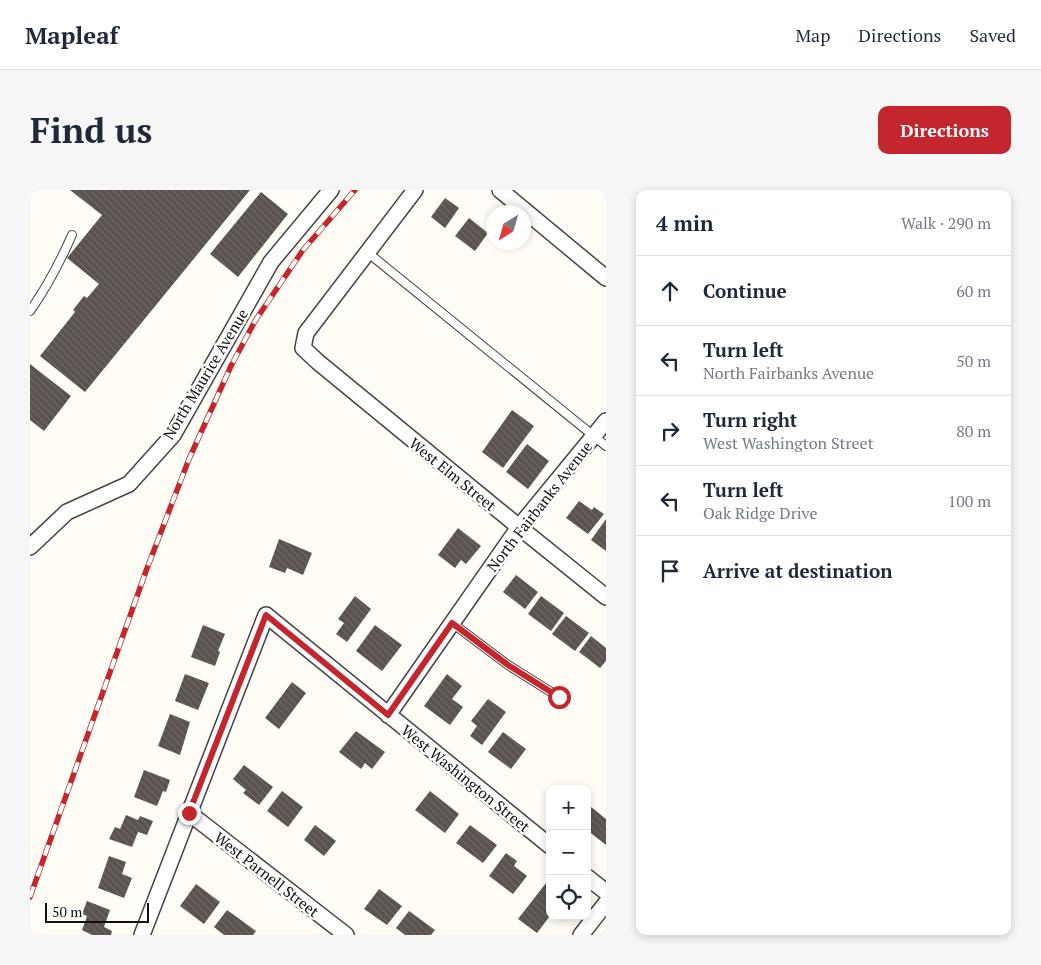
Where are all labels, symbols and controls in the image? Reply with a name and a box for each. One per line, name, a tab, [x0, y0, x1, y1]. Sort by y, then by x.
text: Mapleaf	[25, 19, 118, 51]
text: Map	[795, 23, 830, 47]
text: Directions	[858, 23, 941, 47]
text: Saved	[969, 23, 1016, 47]
button: Directions	[878, 106, 1011, 154]
text: Find us	[30, 107, 152, 153]
north arrow	[486, 205, 531, 250]
text: 4 min	[656, 209, 713, 237]
text: Walk · 290 m	[901, 212, 991, 234]
icon: ahead	[656, 277, 684, 305]
text: Continue	[703, 278, 787, 303]
text: 60 m	[956, 280, 991, 302]
street label: North Maurice Avenue	[158, 305, 252, 443]
text: Turn left	[703, 337, 784, 362]
icon: left	[656, 347, 684, 375]
text: 50 m	[956, 350, 991, 372]
text: North Fairbanks Avenue	[703, 362, 874, 384]
text: Turn right	[703, 407, 797, 432]
icon: right	[656, 417, 684, 445]
text: 80 m	[956, 420, 991, 442]
text: West Washington Street	[703, 432, 874, 454]
street label: West Elm Street	[405, 433, 501, 515]
street label: North Fairbanks Avenue	[482, 437, 596, 575]
text: Turn left	[703, 477, 784, 502]
icon: left	[656, 487, 684, 515]
text: 100 m	[948, 490, 991, 512]
text: Oak Ridge Drive	[703, 502, 817, 524]
icon: arrive	[656, 557, 684, 585]
text: Arrive at destination	[703, 558, 892, 583]
route start	[548, 686, 571, 709]
street label: West Washington Street	[398, 720, 535, 836]
map controls	[546, 785, 591, 920]
button: +	[546, 785, 591, 830]
route end	[178, 802, 201, 825]
street label: West Parnell Street	[211, 827, 324, 921]
button: −	[546, 830, 591, 875]
button: locate	[546, 875, 591, 920]
scale bar	[45, 900, 149, 923]
text: 50 m	[52, 902, 82, 921]

